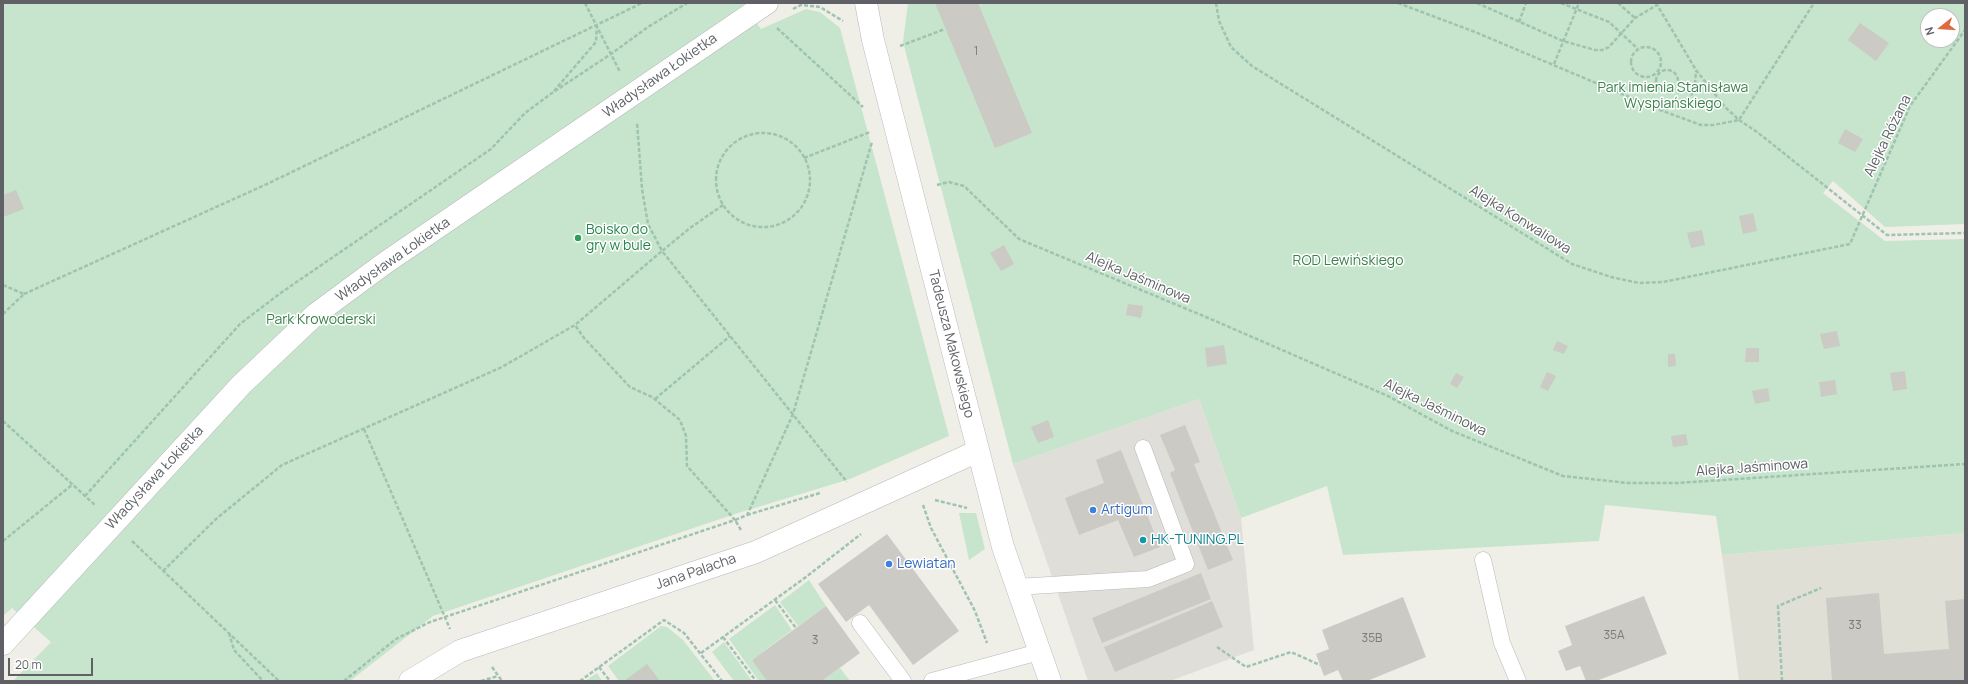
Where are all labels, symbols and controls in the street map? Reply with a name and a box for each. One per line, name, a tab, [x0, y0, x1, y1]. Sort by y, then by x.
north arrow	[1920, 8, 1960, 48]
text: N	[1921, 25, 1937, 37]
street label: Władysława Łokietka	[600, 30, 720, 122]
house number: 1	[974, 45, 978, 59]
park label: Park imienia Stanisława Wyspiańskiego	[1598, 80, 1748, 112]
street label: Alejka Różana	[1861, 92, 1915, 180]
street label: Alejka Konwaliowa	[1466, 182, 1574, 258]
street label: Władysława Łokietka	[333, 214, 453, 306]
place label: Boisko do gry w bule	[586, 222, 651, 254]
marker: Boisko do gry w bule	[573, 233, 583, 243]
street label: Alejka Jaśminowa	[1083, 248, 1193, 308]
park label: ROD Lewińskiego	[1293, 253, 1403, 269]
street label: Tadeusza Makowskiego	[924, 268, 978, 420]
park label: Park Krowoderski	[266, 312, 376, 328]
street label: Alejka Jaśminowa	[1381, 376, 1489, 440]
street label: Władysława Łokietka	[103, 423, 207, 533]
street label: Alejka Jaśminowa	[1695, 456, 1809, 480]
place label: Artigum	[1101, 502, 1152, 518]
marker: Artigum	[1088, 505, 1098, 515]
place label: HK-TUNING.PL	[1151, 532, 1244, 548]
marker: HK-TUNING.PL	[1138, 535, 1148, 545]
street label: Jana Palacha	[654, 550, 738, 594]
place label: Lewiatan	[897, 556, 956, 572]
marker: Lewiatan	[884, 559, 894, 569]
house number: 33	[1848, 619, 1862, 633]
house number: 35A	[1603, 629, 1625, 643]
house number: 35B	[1362, 632, 1382, 646]
house number: 3	[812, 634, 818, 648]
scale bar	[10, 650, 95, 676]
text: 20 m	[15, 656, 42, 673]

